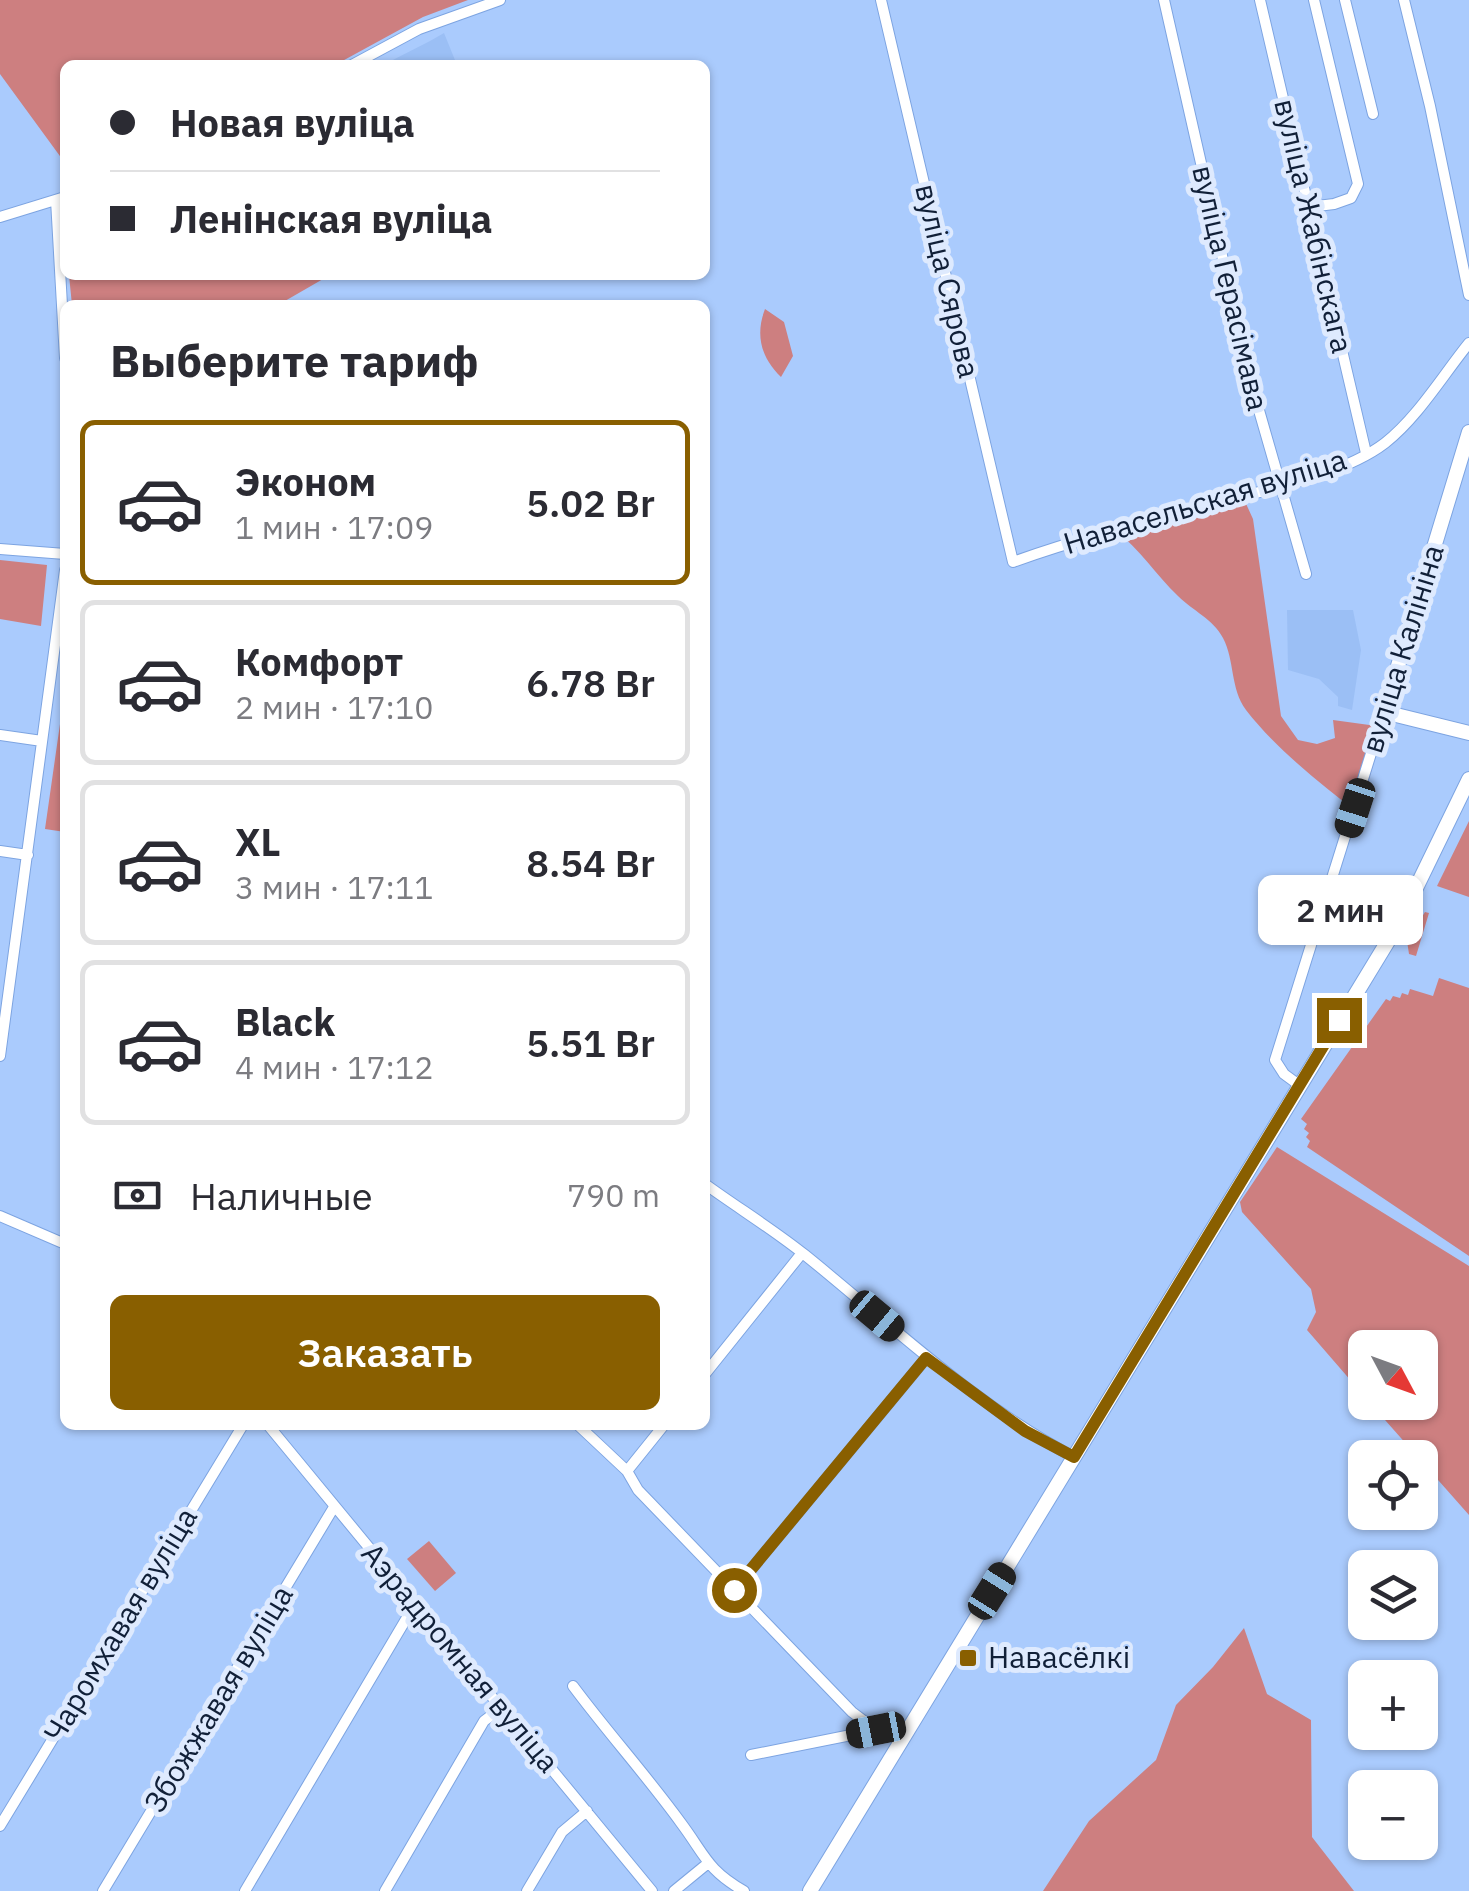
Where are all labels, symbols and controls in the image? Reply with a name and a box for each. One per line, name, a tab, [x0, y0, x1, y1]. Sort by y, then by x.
street label: вуліца Жабінскага	[1266, 95, 1363, 357]
text: Новая вуліца	[170, 98, 415, 147]
street label: вуліца Герасімава	[1184, 161, 1279, 414]
street label: вуліца Сярова	[907, 180, 990, 382]
text: Ленінская вуліца	[170, 194, 492, 243]
text: Выберите тариф	[110, 331, 479, 389]
street label: Навасельская вуліца	[1058, 439, 1351, 562]
text: Эконом	[235, 457, 376, 506]
icon: car	[115, 458, 205, 548]
text: 5.02 Br	[526, 478, 655, 527]
text: 1 мин · 17:09	[235, 506, 433, 548]
street label: вуліца Калініна	[1351, 540, 1452, 757]
text: Комфорт	[235, 637, 403, 686]
icon: car	[115, 638, 205, 728]
text: 6.78 Br	[526, 658, 655, 707]
text: 2 мин · 17:10	[235, 686, 433, 728]
car	[1331, 775, 1379, 841]
text: XL	[235, 817, 281, 866]
icon: car	[115, 818, 205, 908]
text: 8.54 Br	[526, 838, 655, 887]
text: 3 мин · 17:11	[235, 866, 433, 908]
callout: 2 мин	[1256, 875, 1422, 945]
text: 2 мин	[1296, 889, 1385, 931]
text: Black	[235, 997, 335, 1046]
icon: car	[115, 998, 205, 1088]
route end	[1317, 998, 1362, 1043]
text: 5.51 Br	[526, 1018, 655, 1067]
text: 4 мин · 17:12	[235, 1046, 433, 1088]
icon: cash	[110, 1168, 165, 1223]
text: Наличные	[190, 1171, 373, 1220]
text: 790 m	[567, 1174, 660, 1216]
car	[844, 1285, 910, 1347]
button: Заказать	[110, 1295, 660, 1410]
north arrow	[1348, 1330, 1438, 1420]
map controls	[1348, 1330, 1438, 1860]
button: locate	[1348, 1440, 1438, 1530]
street label: Чаромхавая вуліца	[34, 1500, 205, 1749]
street label: Аэрадромная вуліца	[354, 1534, 569, 1780]
button: layers	[1348, 1550, 1438, 1640]
car	[963, 1558, 1021, 1624]
route start	[712, 1568, 757, 1613]
street label: Збожжавая вуліца	[135, 1578, 301, 1819]
place label: Навасёлкі	[988, 1637, 1130, 1676]
marker: Навасёлкі	[957, 1647, 979, 1669]
button: +	[1348, 1660, 1438, 1750]
car	[844, 1710, 908, 1750]
button: −	[1348, 1770, 1438, 1860]

